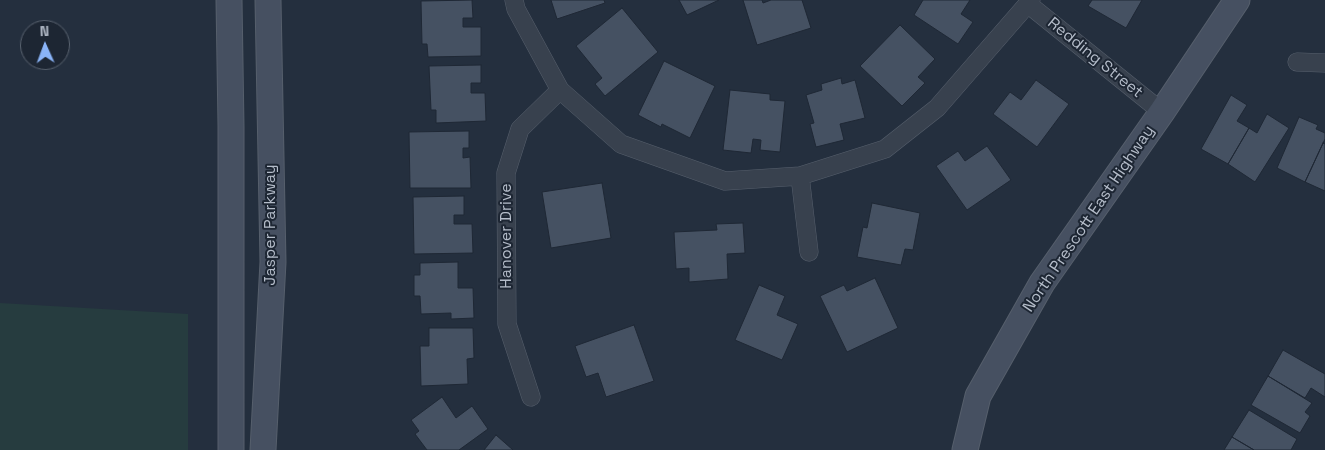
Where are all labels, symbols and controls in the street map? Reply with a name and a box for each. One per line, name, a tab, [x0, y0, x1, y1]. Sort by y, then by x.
street label: Redding Street	[1043, 14, 1147, 102]
north arrow	[20, 20, 70, 70]
text: N	[39, 22, 50, 40]
street label: North Prescott East Highway	[1019, 122, 1159, 316]
street label: Jasper Parkway	[261, 164, 281, 286]
street label: Hanover Drive	[497, 183, 517, 289]

